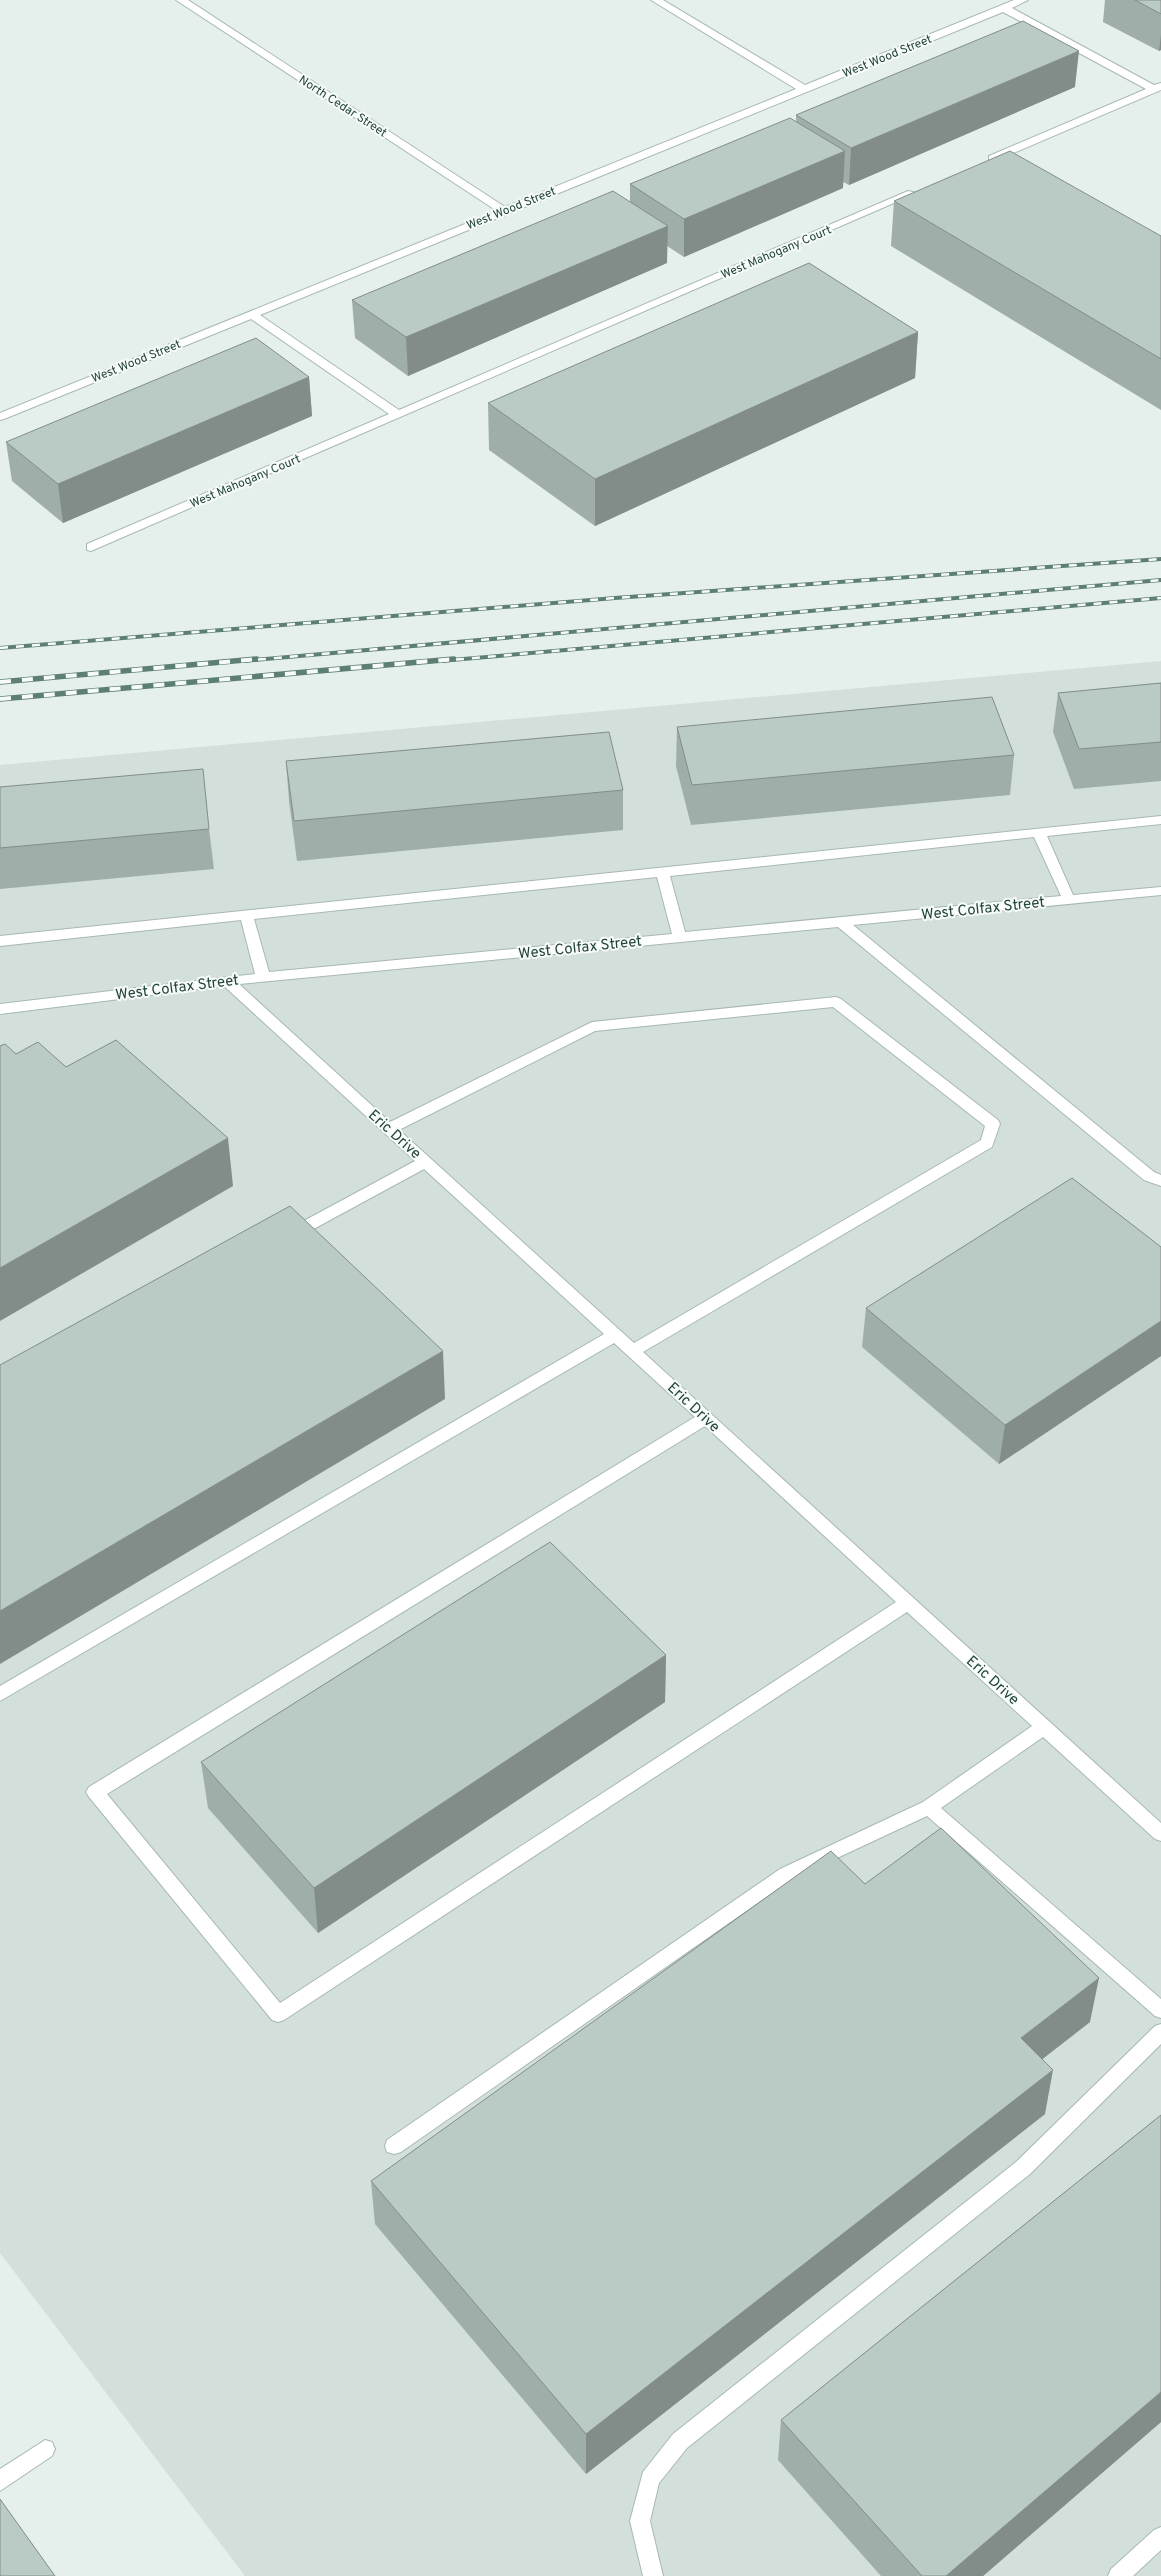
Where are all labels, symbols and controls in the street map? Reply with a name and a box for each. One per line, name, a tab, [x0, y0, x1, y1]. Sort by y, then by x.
street label: West Wood Street	[840, 32, 934, 82]
street label: North Cedar Street	[295, 72, 390, 141]
street label: West Wood Street	[464, 184, 558, 234]
street label: West Mahogany Court	[719, 222, 834, 283]
street label: West Wood Street	[89, 337, 183, 387]
street label: West Mahogany Court	[188, 451, 303, 512]
street label: West Colfax Street	[920, 894, 1046, 925]
street label: West Colfax Street	[517, 933, 643, 964]
street label: West Colfax Street	[114, 972, 240, 1005]
street label: Eric Drive	[363, 1106, 425, 1164]
street label: Eric Drive	[663, 1379, 723, 1437]
street label: Eric Drive	[961, 1652, 1023, 1710]

